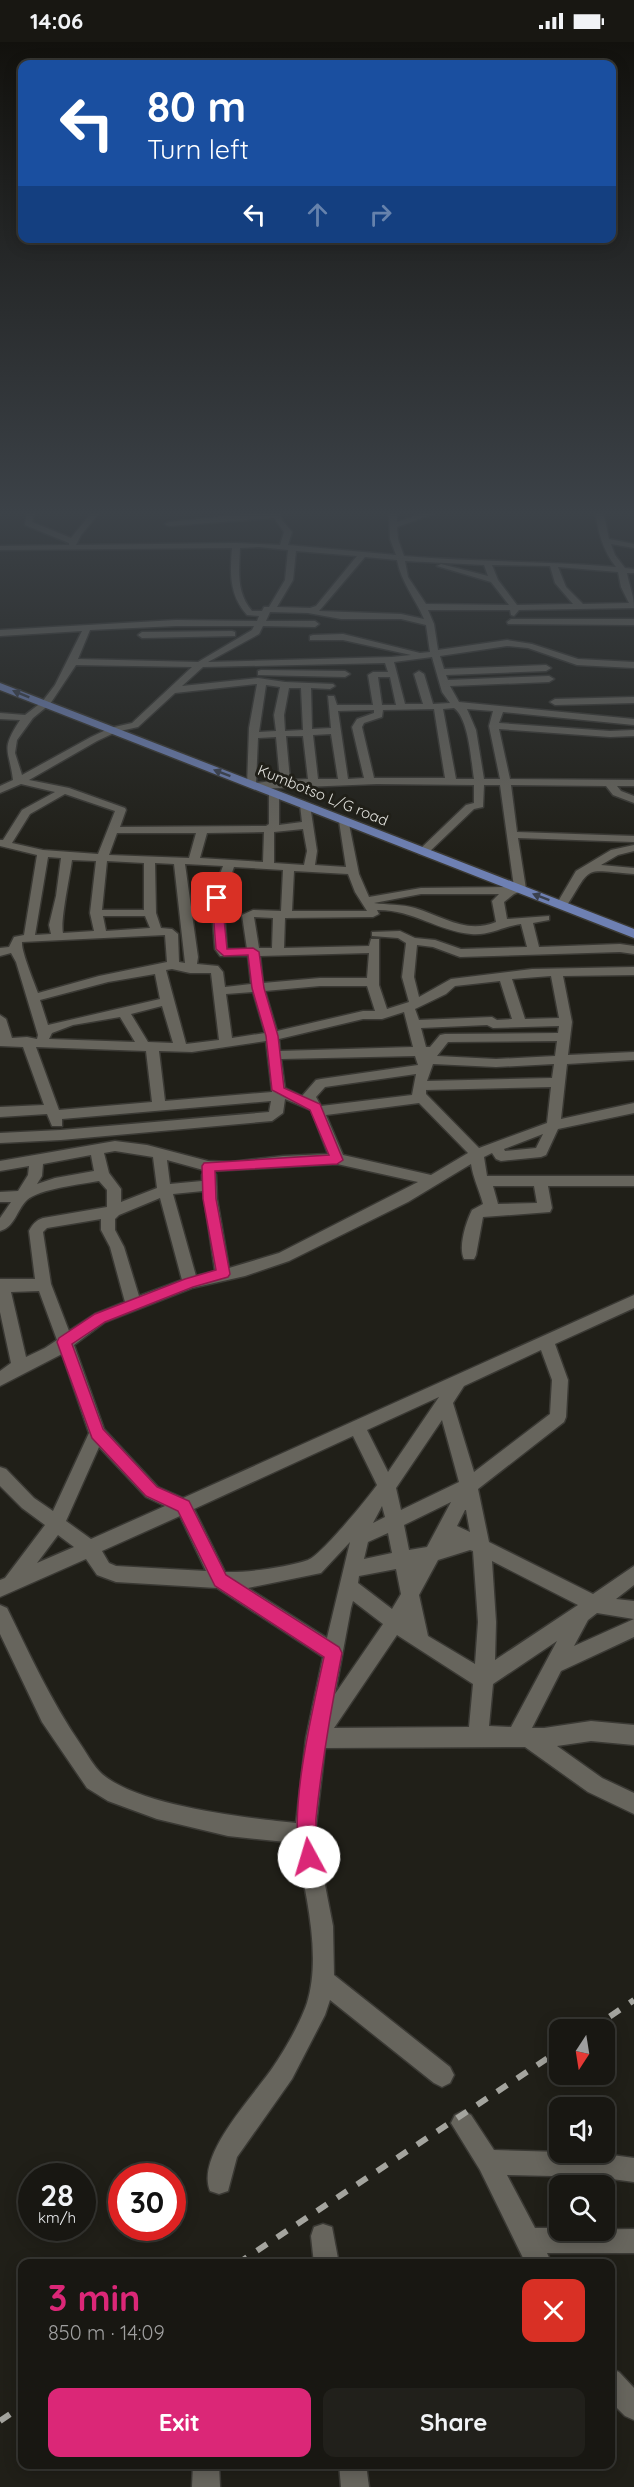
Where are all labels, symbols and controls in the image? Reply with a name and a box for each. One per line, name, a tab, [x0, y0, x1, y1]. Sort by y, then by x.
text: 14:06	[30, 7, 83, 35]
text: 80 m	[147, 80, 246, 133]
icon: left	[48, 84, 126, 162]
text: Turn left	[147, 132, 249, 166]
icon: left	[238, 198, 271, 231]
icon: ahead	[301, 198, 334, 231]
icon: right	[364, 198, 397, 231]
one-way arrow	[11, 689, 29, 699]
street label: Kumbotso L/G road	[255, 760, 391, 830]
one-way arrow	[213, 768, 231, 777]
pin	[191, 872, 242, 923]
icon: arrive	[200, 881, 233, 914]
one-way arrow	[531, 892, 549, 902]
position arrow	[277, 1825, 341, 1889]
north arrow	[549, 2019, 615, 2085]
map controls	[549, 2019, 615, 2241]
button: sound	[549, 2097, 615, 2163]
speed limit sign: 30	[108, 2163, 186, 2241]
button: search	[549, 2175, 615, 2241]
text: 28	[40, 2176, 74, 2214]
text: km/h	[38, 2208, 76, 2227]
text: 3 min	[48, 2275, 141, 2320]
button: close	[522, 2279, 585, 2342]
text: 850 m · 14:09	[48, 2320, 165, 2345]
button: Exit	[48, 2388, 311, 2457]
button: Share	[323, 2388, 585, 2457]

